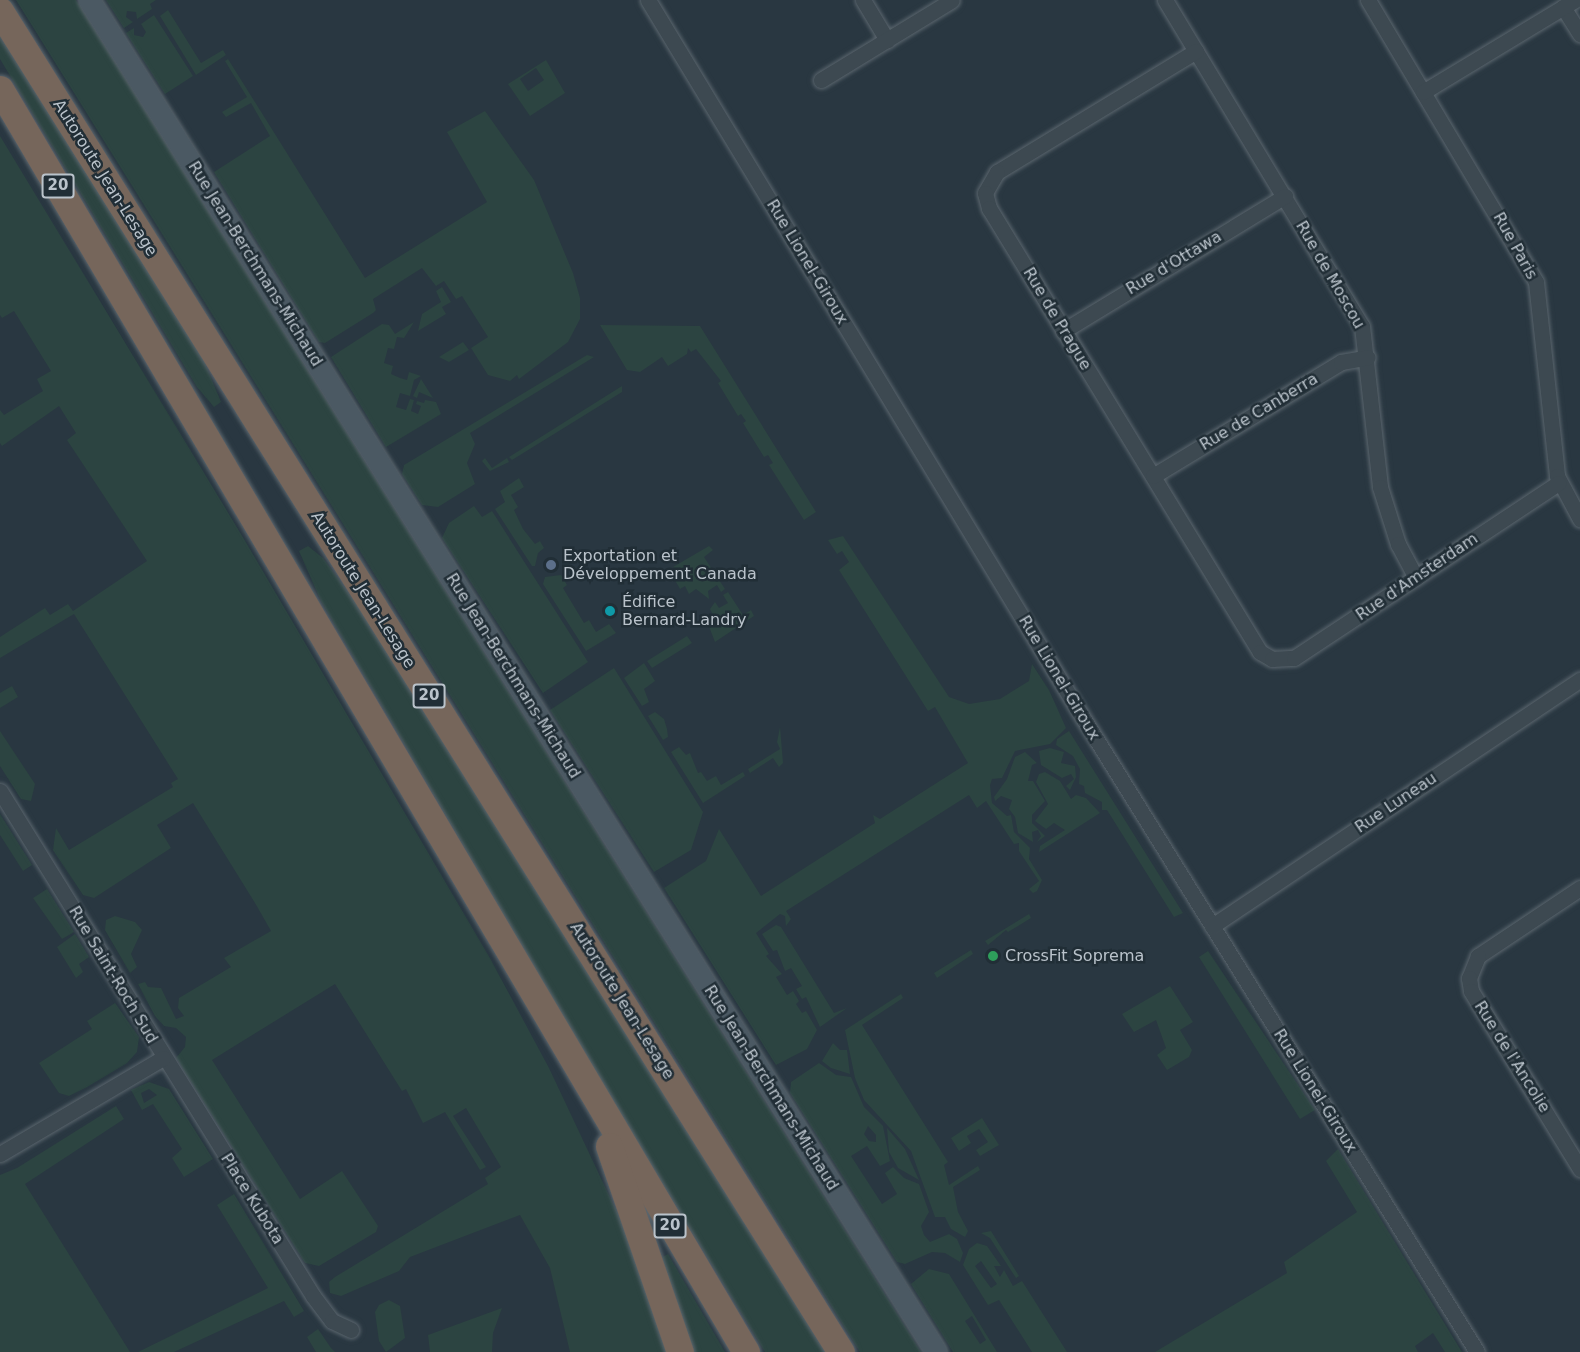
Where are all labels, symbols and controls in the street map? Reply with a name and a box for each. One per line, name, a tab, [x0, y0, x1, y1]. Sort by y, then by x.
street label: Autoroute Jean-Lesage	[49, 96, 161, 260]
street label: Rue Jean-Berchmans-Michaud	[184, 158, 326, 370]
road number: 20	[42, 174, 74, 198]
street label: Rue Lionel-Giroux	[762, 196, 852, 328]
street label: Rue Paris	[1489, 209, 1541, 283]
street label: Rue de Moscou	[1291, 218, 1369, 332]
street label: Rue d'Ottawa	[1123, 227, 1225, 299]
street label: Rue de Prague	[1019, 264, 1095, 374]
street label: Rue de Canberra	[1196, 369, 1322, 455]
street label: Autoroute Jean-Lesage	[307, 508, 419, 672]
street label: Rue d'Amsterdam	[1352, 529, 1482, 625]
place label: Exportation et Développement Canada	[563, 546, 757, 584]
marker: Exportation et Développement Canada	[544, 558, 558, 572]
street label: Rue Jean-Berchmans-Michaud	[442, 570, 584, 782]
place label: Édifice Bernard-Landry	[622, 592, 746, 630]
marker: Édifice Bernard-Landry	[603, 604, 617, 618]
street label: Rue Lionel-Giroux	[1014, 612, 1104, 744]
road number: 20	[412, 684, 446, 708]
street label: Rue Luneau	[1352, 769, 1440, 837]
street label: Rue Saint-Roch Sud	[64, 903, 162, 1047]
street label: Autoroute Jean-Lesage	[566, 919, 678, 1083]
place label: CrossFit Soprema	[1005, 946, 1144, 966]
marker: CrossFit Soprema	[986, 949, 1000, 963]
street label: Rue Jean-Berchmans-Michaud	[700, 982, 842, 1194]
street label: Rue de l'Ancolie	[1470, 998, 1554, 1116]
street label: Rue Lionel-Giroux	[1269, 1026, 1361, 1156]
street label: Place Kubota	[216, 1150, 288, 1248]
road number: 20	[654, 1214, 686, 1238]

